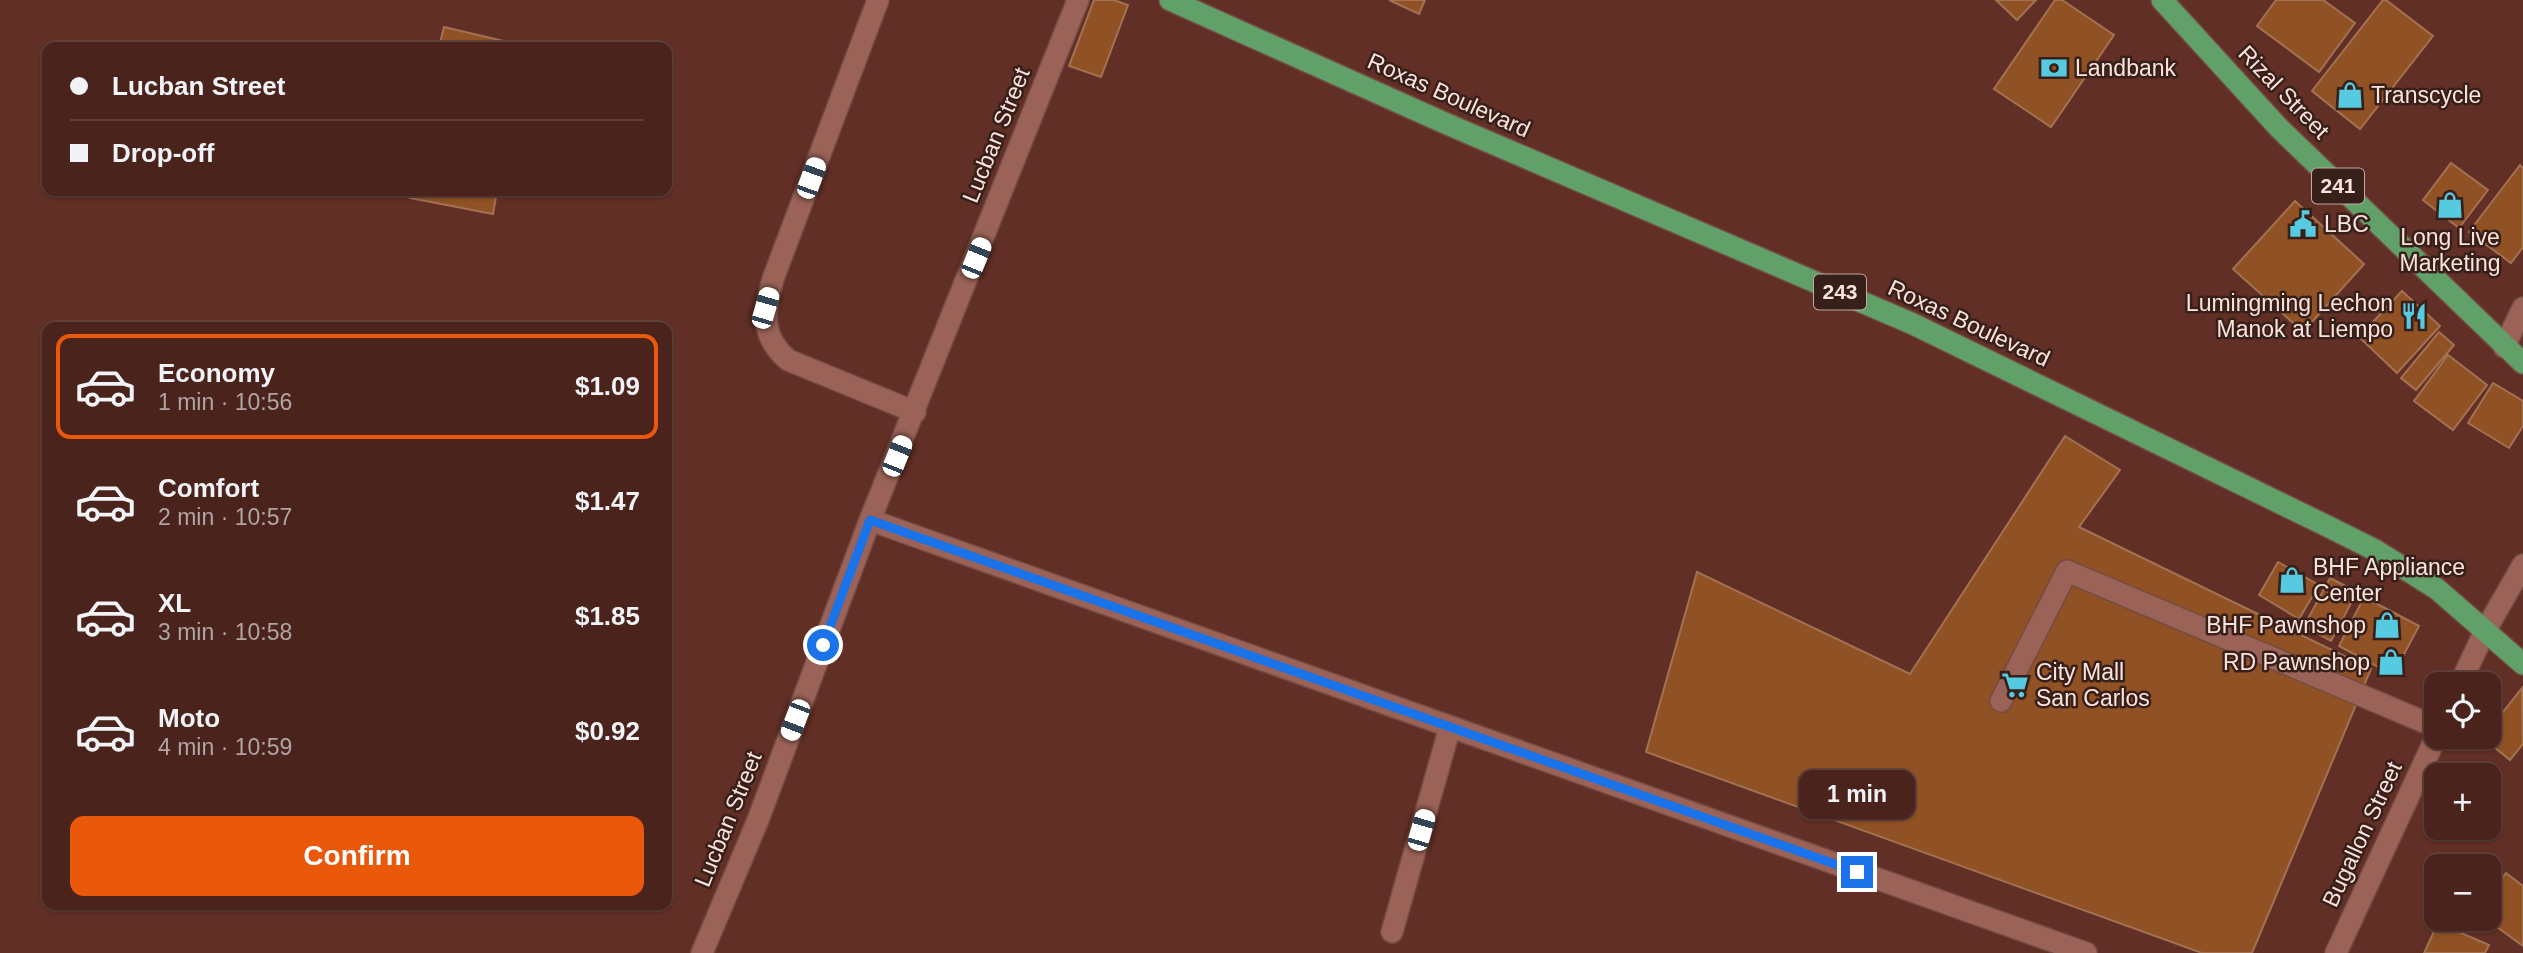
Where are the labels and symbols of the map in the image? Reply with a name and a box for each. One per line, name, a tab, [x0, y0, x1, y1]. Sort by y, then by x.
street label: Rizal Street	[2233, 40, 2335, 144]
street label: Roxas Boulevard	[1364, 48, 1534, 142]
bank icon: Landbank	[2039, 53, 2069, 83]
place label: Landbank	[2075, 55, 2177, 81]
street label: Lucban Street	[957, 63, 1035, 206]
shop icon: Transcycle	[2335, 80, 2365, 110]
place label: Transcycle	[2371, 82, 2481, 108]
car	[794, 155, 829, 201]
road number: 241	[2312, 168, 2364, 204]
shop icon: Long Live Marketing	[2435, 190, 2465, 220]
public building icon: LBC	[2288, 209, 2318, 239]
place label: LBC	[2324, 211, 2369, 237]
place label: Long Live Marketing	[2400, 224, 2500, 276]
car	[959, 235, 994, 281]
road number: 243	[1814, 274, 1866, 310]
street label: Roxas Boulevard	[1884, 274, 2054, 372]
car	[750, 285, 781, 331]
place label: Lumingming Lechon Manok at Liempo	[2186, 290, 2393, 342]
restaurant icon: Lumingming Lechon Manok at Liempo	[2399, 301, 2429, 331]
car	[880, 433, 915, 479]
place label: BHF Appliance Center	[2313, 554, 2465, 606]
shop icon: BHF Appliance Center	[2277, 565, 2307, 595]
shop icon: BHF Pawnshop	[2372, 610, 2402, 640]
place label: BHF Pawnshop	[2206, 612, 2366, 638]
route start	[807, 629, 839, 661]
shop icon: RD Pawnshop	[2376, 647, 2406, 677]
place label: RD Pawnshop	[2223, 649, 2370, 675]
place label: City Mall San Carlos	[2036, 659, 2150, 711]
supermarket icon: City Mall San Carlos	[2000, 670, 2030, 700]
car	[778, 697, 813, 743]
street label: Lucban Street	[689, 747, 767, 890]
street label: Bugallon Street	[2317, 757, 2407, 911]
callout: 1 min	[1799, 770, 1915, 820]
car	[1406, 807, 1437, 853]
route end	[1841, 856, 1873, 888]

